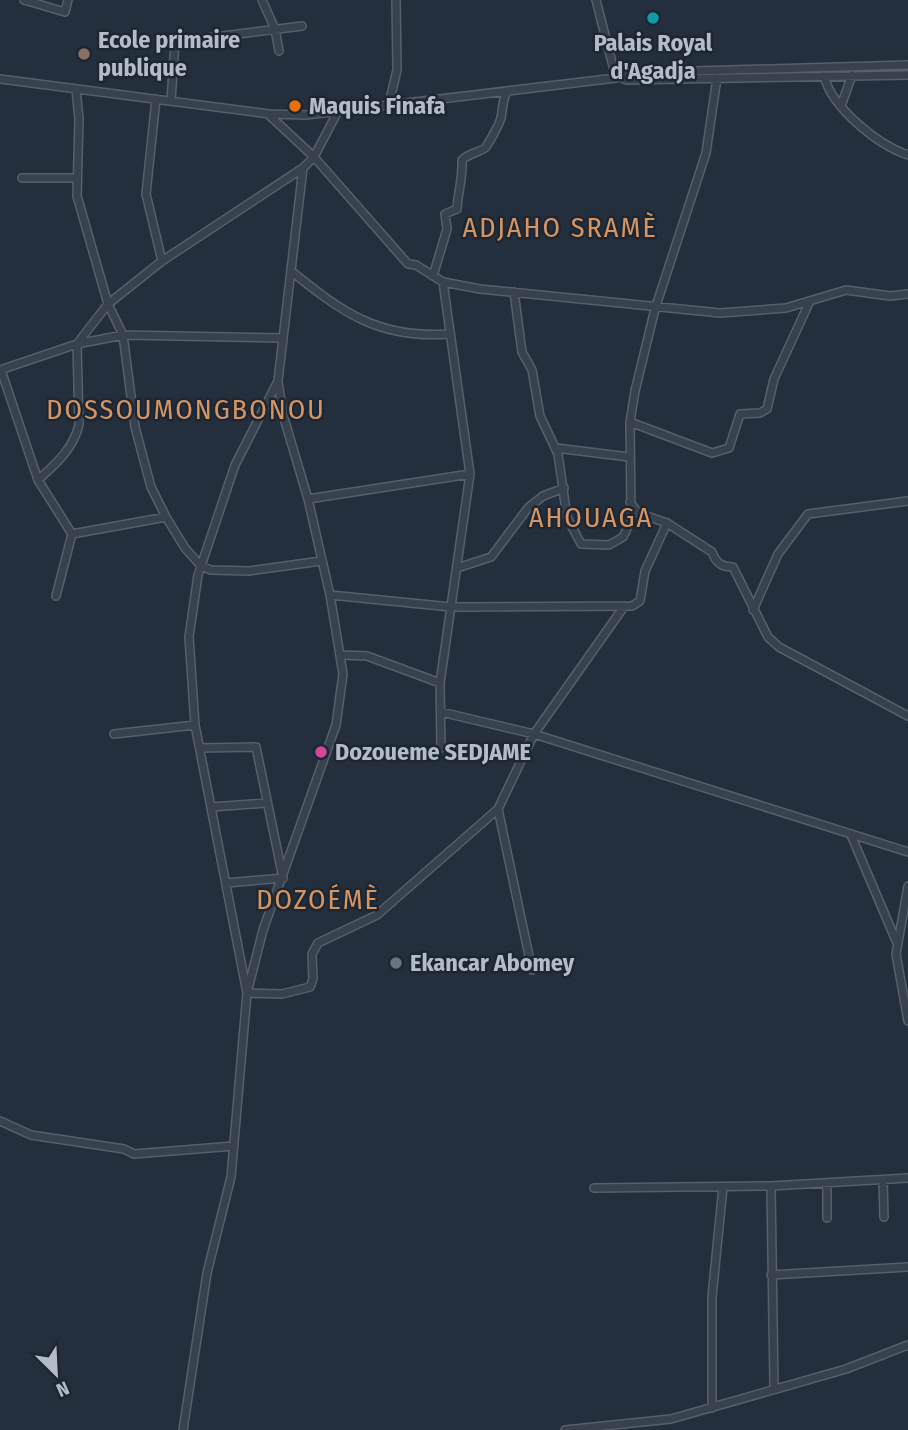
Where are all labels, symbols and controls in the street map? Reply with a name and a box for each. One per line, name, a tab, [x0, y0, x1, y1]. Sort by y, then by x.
marker: Palais Royal d'Agadja	[645, 10, 661, 26]
place label: Ecole primaire publique	[98, 26, 240, 82]
place label: Palais Royal d'Agadja	[594, 29, 713, 85]
marker: Ecole primaire publique	[76, 46, 92, 62]
place label: Maquis Finafa	[309, 92, 446, 120]
marker: Maquis Finafa	[287, 98, 303, 114]
district label: ADJAHO SRAMÈ	[462, 211, 658, 244]
district label: DOSSOUMONGBONOU	[46, 393, 326, 426]
district label: AHOUAGA	[529, 501, 653, 534]
place label: Dozoueme SEDJAME	[335, 738, 531, 766]
marker: Dozoueme SEDJAME	[313, 744, 329, 760]
district label: DOZOÉMÈ	[256, 883, 380, 916]
place label: Ekancar Abomey	[410, 949, 575, 977]
marker: Ekancar Abomey	[388, 955, 404, 971]
north arrow	[21, 1339, 91, 1409]
text: N	[53, 1376, 73, 1402]

